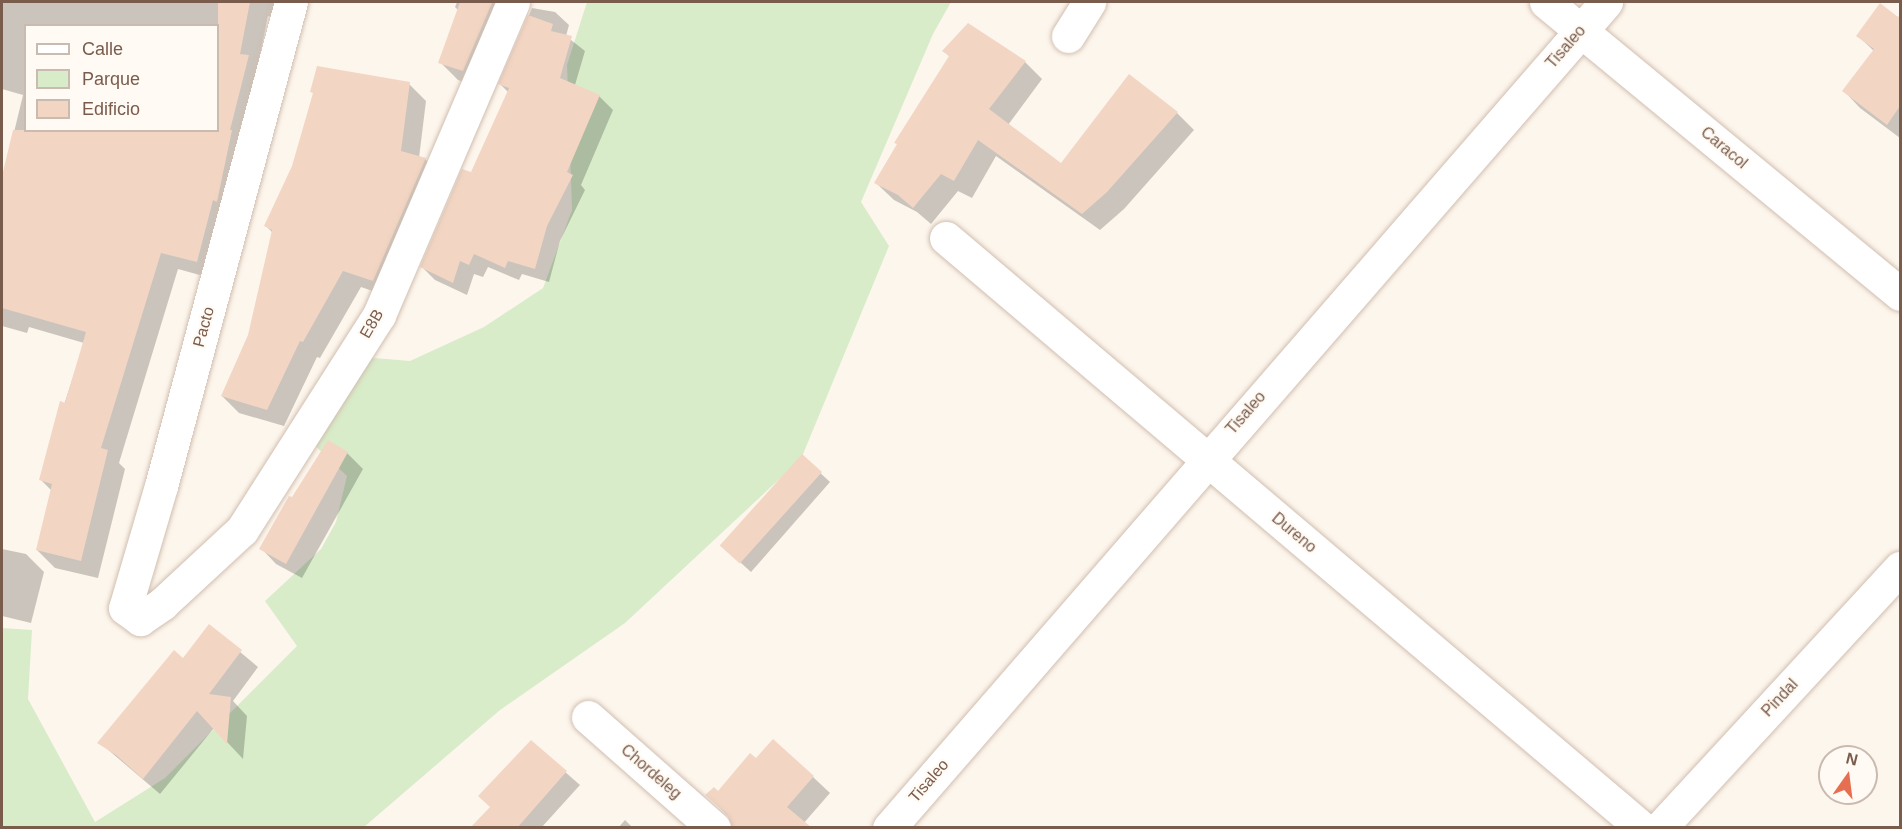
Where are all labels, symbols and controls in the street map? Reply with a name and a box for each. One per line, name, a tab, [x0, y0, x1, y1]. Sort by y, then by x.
street label: Tisaleo	[1542, 21, 1590, 73]
legend	[24, 24, 219, 132]
text: Calle	[82, 39, 123, 59]
text: Parque	[82, 69, 140, 89]
text: Edificio	[82, 99, 140, 119]
street label: Caracol	[1697, 123, 1751, 173]
street label: Pacto	[189, 305, 219, 349]
street label: E8B	[356, 306, 388, 342]
street label: Tisaleo	[1222, 387, 1270, 439]
street label: Dureno	[1268, 509, 1320, 557]
street label: Pindal	[1758, 675, 1802, 721]
street label: Chordeleg	[617, 741, 685, 803]
north arrow	[1818, 745, 1878, 805]
text: N	[1844, 749, 1860, 769]
street label: Tisaleo	[905, 755, 953, 807]

